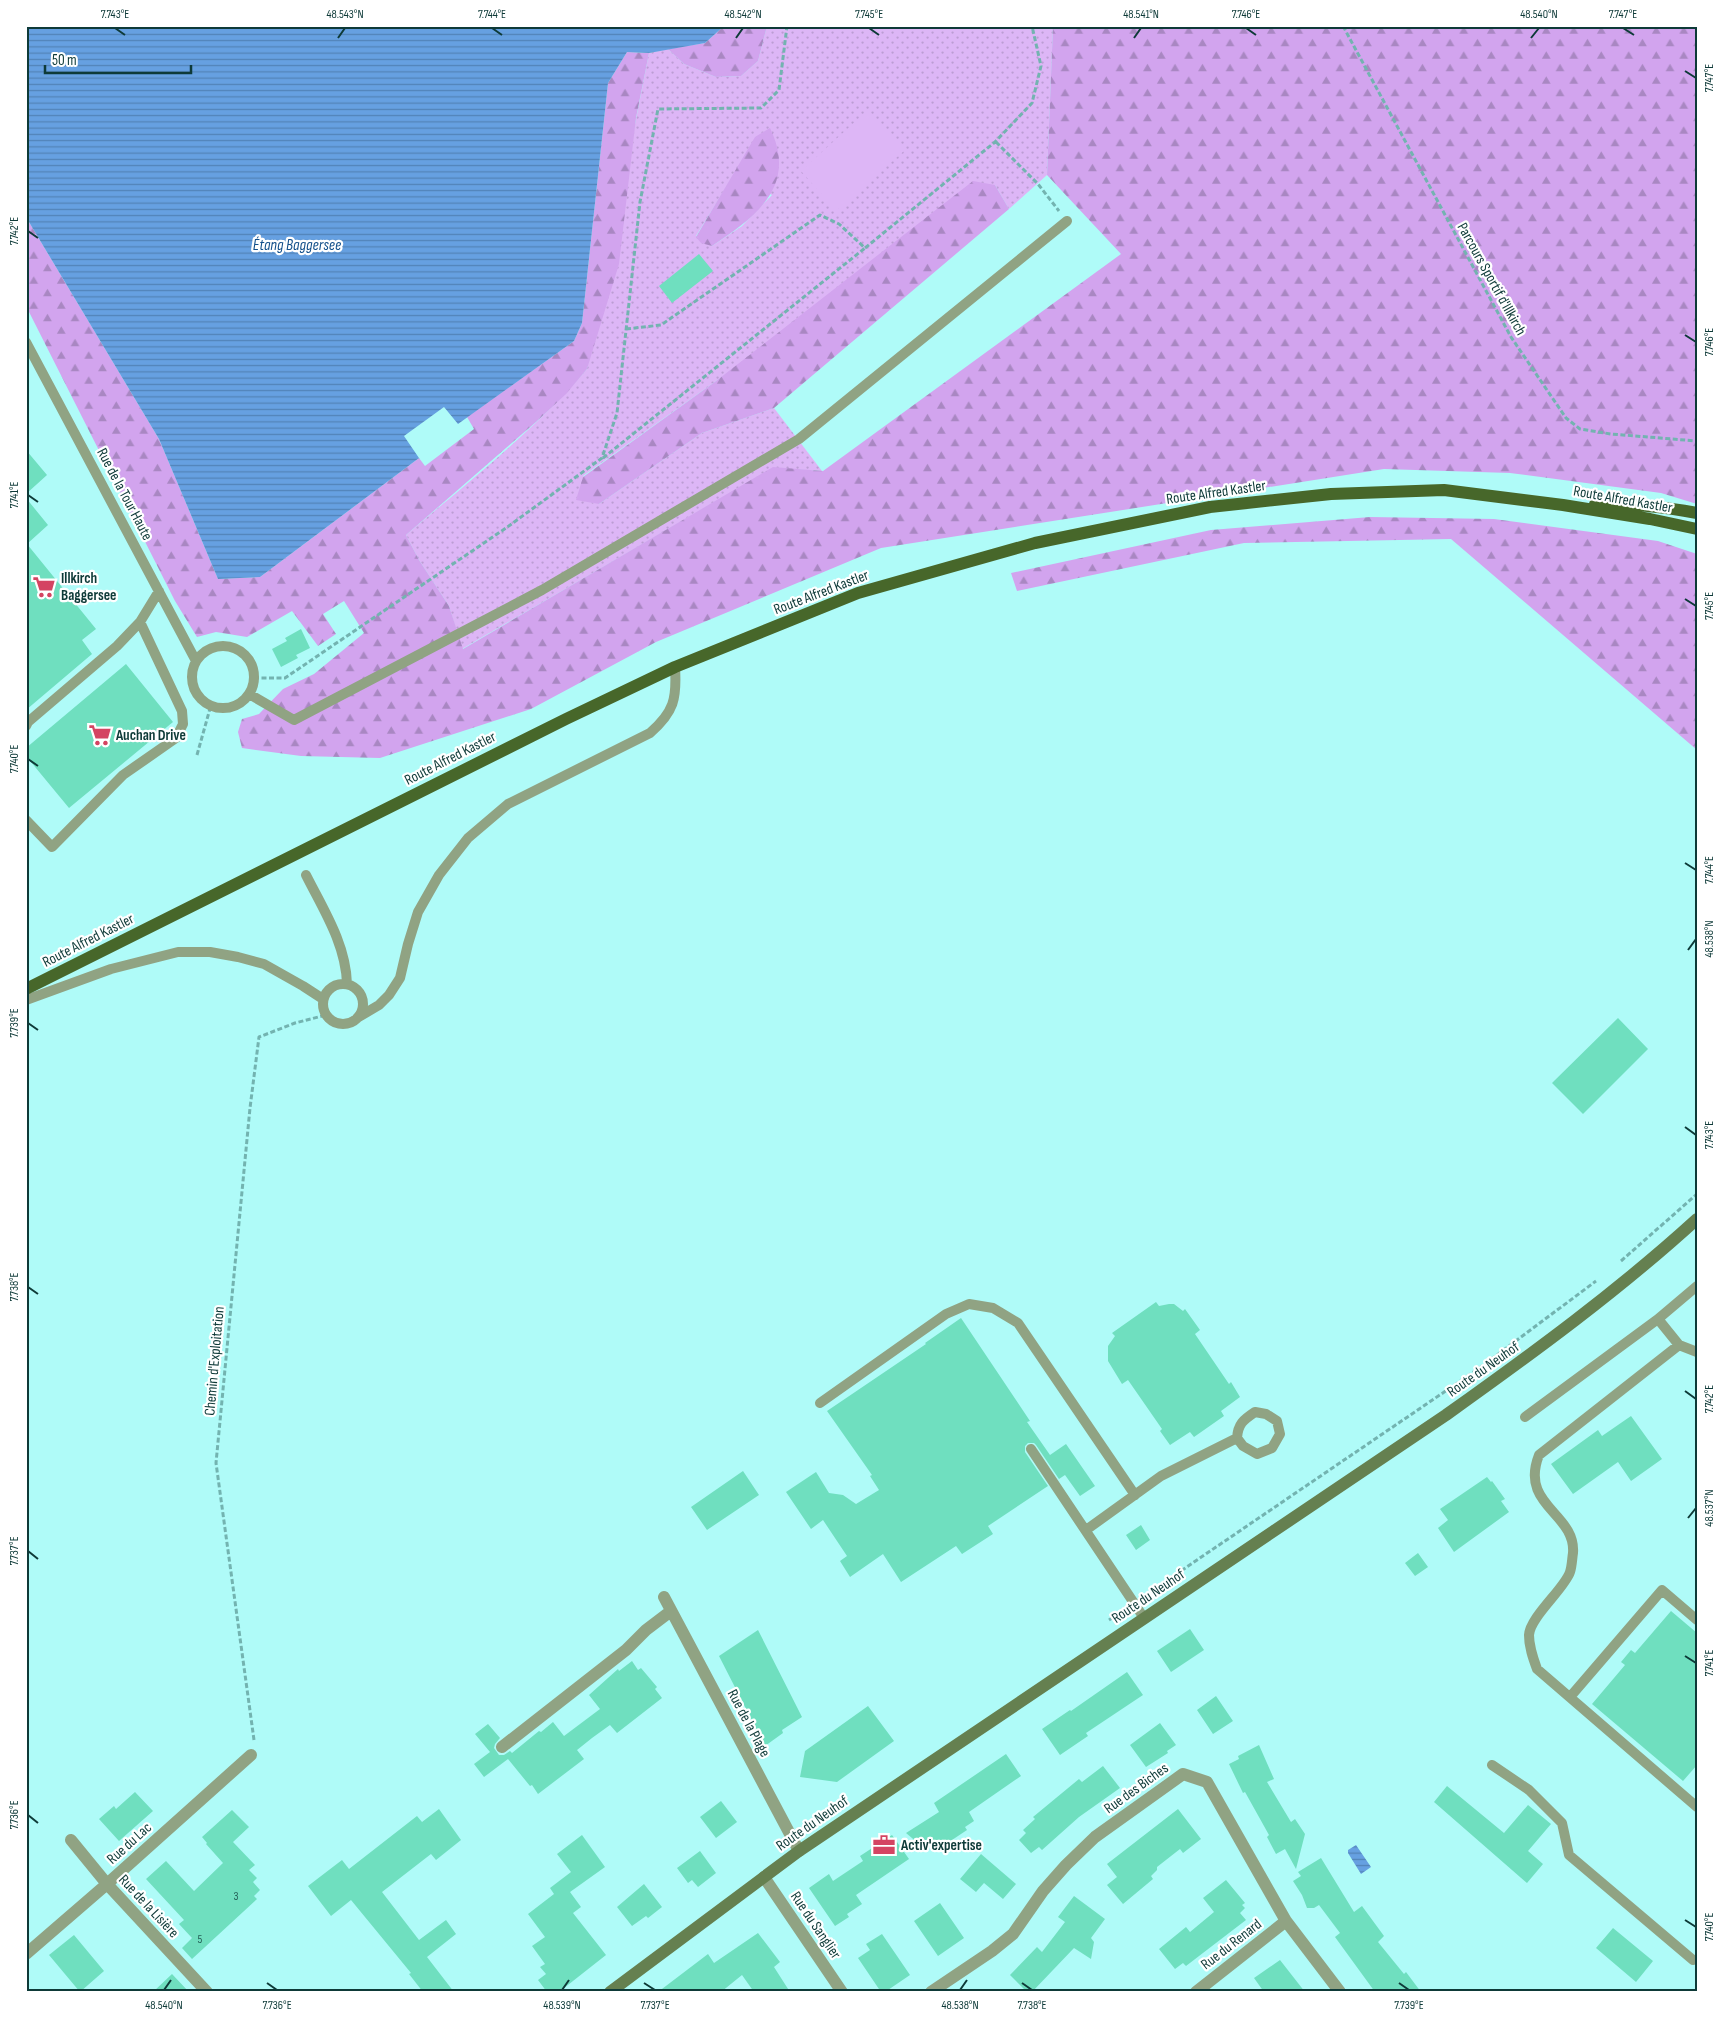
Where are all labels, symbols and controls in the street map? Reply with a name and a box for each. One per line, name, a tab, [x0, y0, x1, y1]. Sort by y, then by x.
text: 7.743°E	[101, 7, 129, 22]
text: 48.543°N	[326, 7, 364, 22]
text: 7.744°E	[478, 7, 506, 22]
text: 48.542°N	[724, 7, 762, 22]
text: 7.745°E	[855, 7, 883, 22]
text: 48.541°N	[1123, 7, 1159, 22]
text: 7.746°E	[1232, 7, 1260, 22]
text: 48.540°N	[1520, 7, 1558, 22]
text: 7.747°E	[1609, 7, 1637, 22]
scale bar	[45, 42, 191, 74]
text: 50 m	[52, 51, 77, 70]
text: 7.747°E	[1702, 64, 1717, 92]
text: 7.742°E	[7, 217, 22, 245]
street label: Parcours Sportif d'Illkirch	[1453, 220, 1530, 339]
water label: Étang Baggersee	[253, 236, 341, 255]
text: 7.746°E	[1702, 328, 1717, 356]
street label: Rue de la Tour Haute	[92, 445, 157, 544]
street label: Route Alfred Kastler	[1165, 476, 1268, 509]
text: 7.741°E	[7, 481, 22, 509]
street label: Route Alfred Kastler	[1572, 481, 1675, 518]
street label: Route Alfred Kastler	[771, 565, 872, 619]
place label: Illkirch Baggersee	[61, 569, 117, 605]
supermarket icon: Illkirch Baggersee	[31, 574, 57, 600]
text: 7.745°E	[1702, 592, 1717, 620]
supermarket icon: Auchan Drive	[87, 722, 113, 748]
place label: Auchan Drive	[115, 726, 186, 745]
street label: Route Alfred Kastler	[401, 727, 500, 790]
text: 7.740°E	[7, 745, 22, 773]
text: 7.744°E	[1702, 856, 1717, 884]
street label: Route Alfred Kastler	[39, 909, 138, 972]
text: 48.538°N	[1702, 920, 1717, 958]
text: 7.739°E	[7, 1008, 22, 1038]
text: 7.743°E	[1702, 1121, 1717, 1149]
text: 7.738°E	[7, 1272, 22, 1302]
street label: Chemin d'Exploitation	[200, 1306, 229, 1416]
street label: Route du Neuhof	[1443, 1337, 1524, 1401]
text: 7.742°E	[1702, 1385, 1717, 1413]
text: 48.537°N	[1702, 1489, 1717, 1527]
text: 7.737°E	[7, 1536, 22, 1566]
street label: Route du Neuhof	[1108, 1565, 1189, 1628]
text: 7.741°E	[1702, 1649, 1717, 1677]
street label: Rue de la Plage	[723, 1686, 774, 1760]
street label: Rue des Biches	[1100, 1759, 1172, 1818]
street label: Route du Neuhof	[772, 1791, 853, 1855]
text: 7.736°E	[7, 1800, 22, 1830]
street label: Rue du Lac	[103, 1818, 156, 1868]
office icon: Activ'expertise	[871, 1832, 897, 1858]
place label: Activ'expertise	[900, 1836, 982, 1855]
street label: Rue de la Lisière	[114, 1871, 183, 1942]
street label: Rue du Sanglier	[786, 1888, 845, 1963]
house number: 3	[233, 1889, 239, 1904]
text: 7.740°E	[1702, 1913, 1717, 1941]
street label: Rue du Renard	[1197, 1915, 1265, 1974]
house number: 5	[198, 1932, 203, 1947]
text: 48.540°N	[145, 1998, 183, 2013]
text: 7.736°E	[262, 1998, 292, 2013]
text: 48.539°N	[543, 1998, 581, 2013]
text: 7.737°E	[640, 1998, 670, 2013]
text: 48.538°N	[941, 1998, 979, 2013]
text: 7.738°E	[1017, 1998, 1047, 2013]
text: 7.739°E	[1394, 1998, 1424, 2013]

